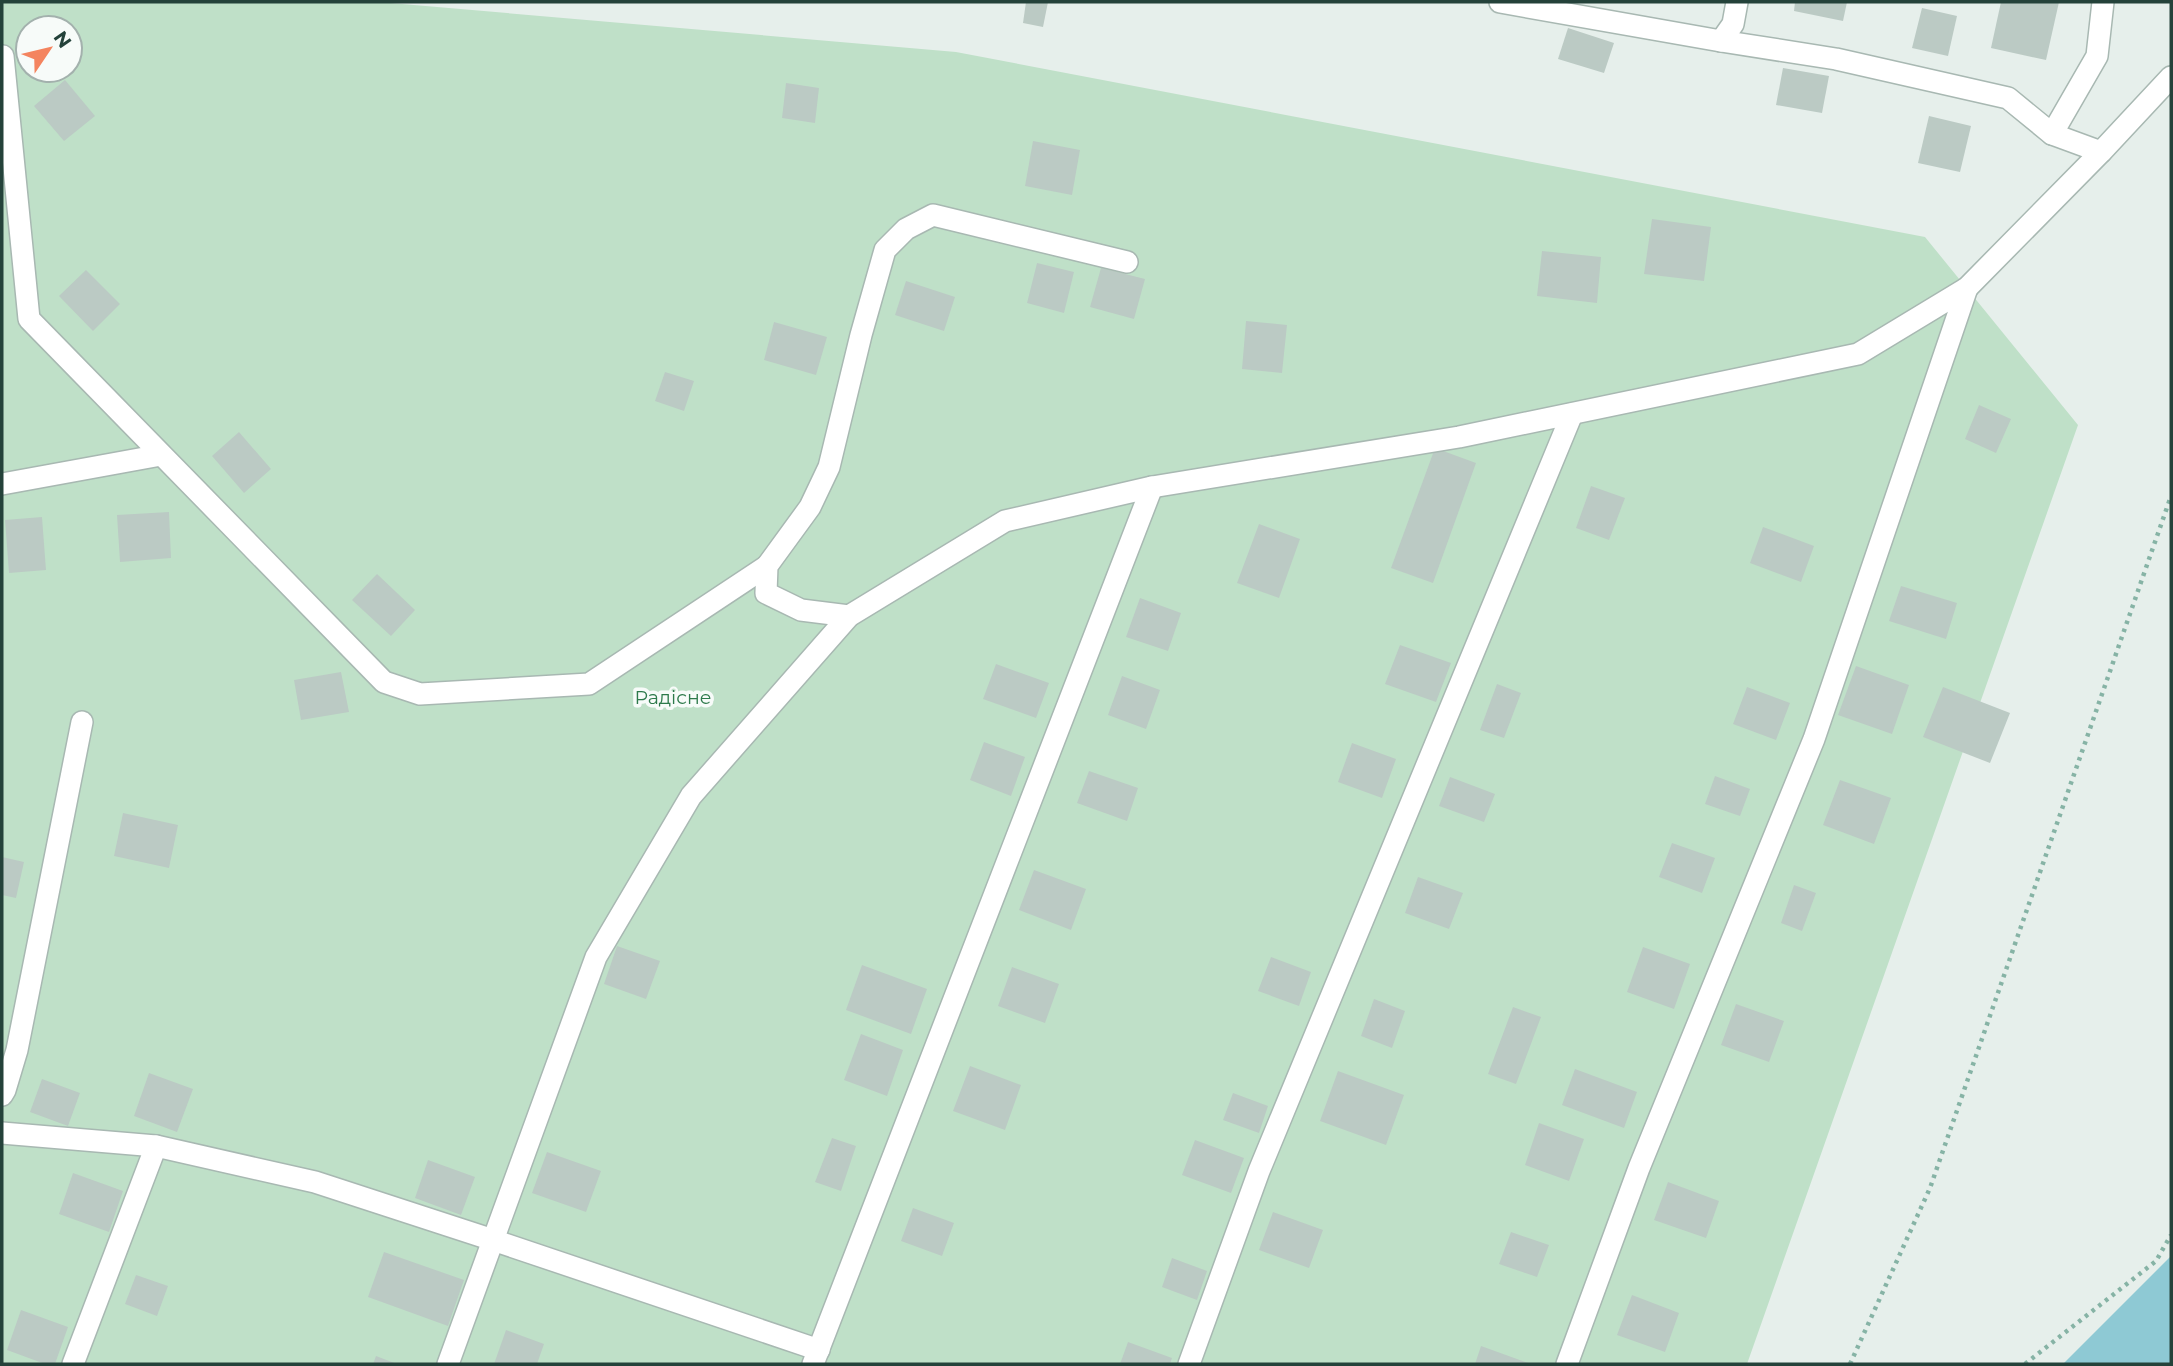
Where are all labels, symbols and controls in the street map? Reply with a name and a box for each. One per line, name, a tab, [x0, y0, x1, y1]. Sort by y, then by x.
north arrow	[14, 14, 84, 84]
text: N	[49, 27, 76, 52]
park label: Радісне	[634, 686, 712, 709]

